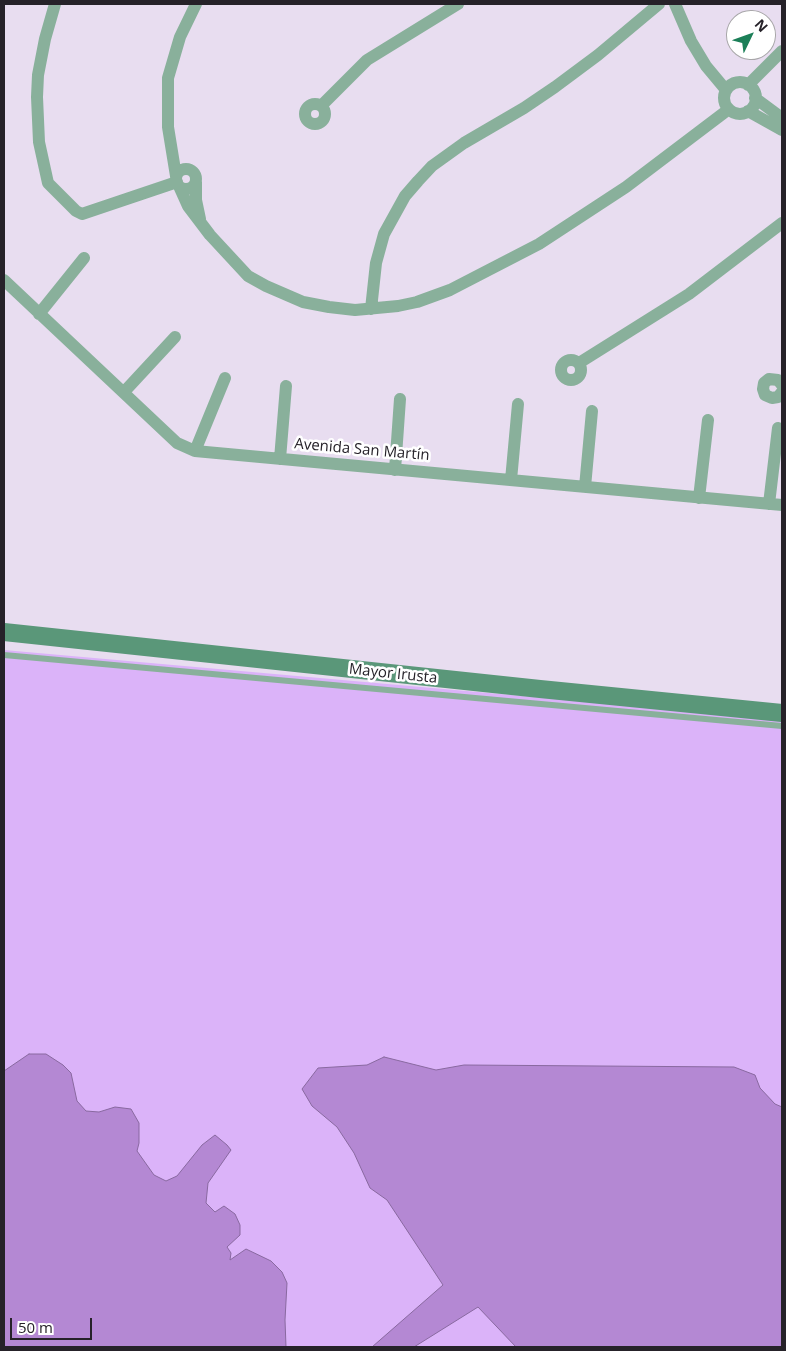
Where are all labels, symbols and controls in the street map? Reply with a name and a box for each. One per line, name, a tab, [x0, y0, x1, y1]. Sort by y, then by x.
north arrow	[726, 10, 776, 60]
text: N	[751, 15, 773, 36]
street label: Avenida San Martín	[294, 435, 430, 465]
street label: Mayor Irusta	[348, 660, 438, 688]
scale bar	[12, 1308, 95, 1340]
text: 50 m	[18, 1317, 53, 1337]

